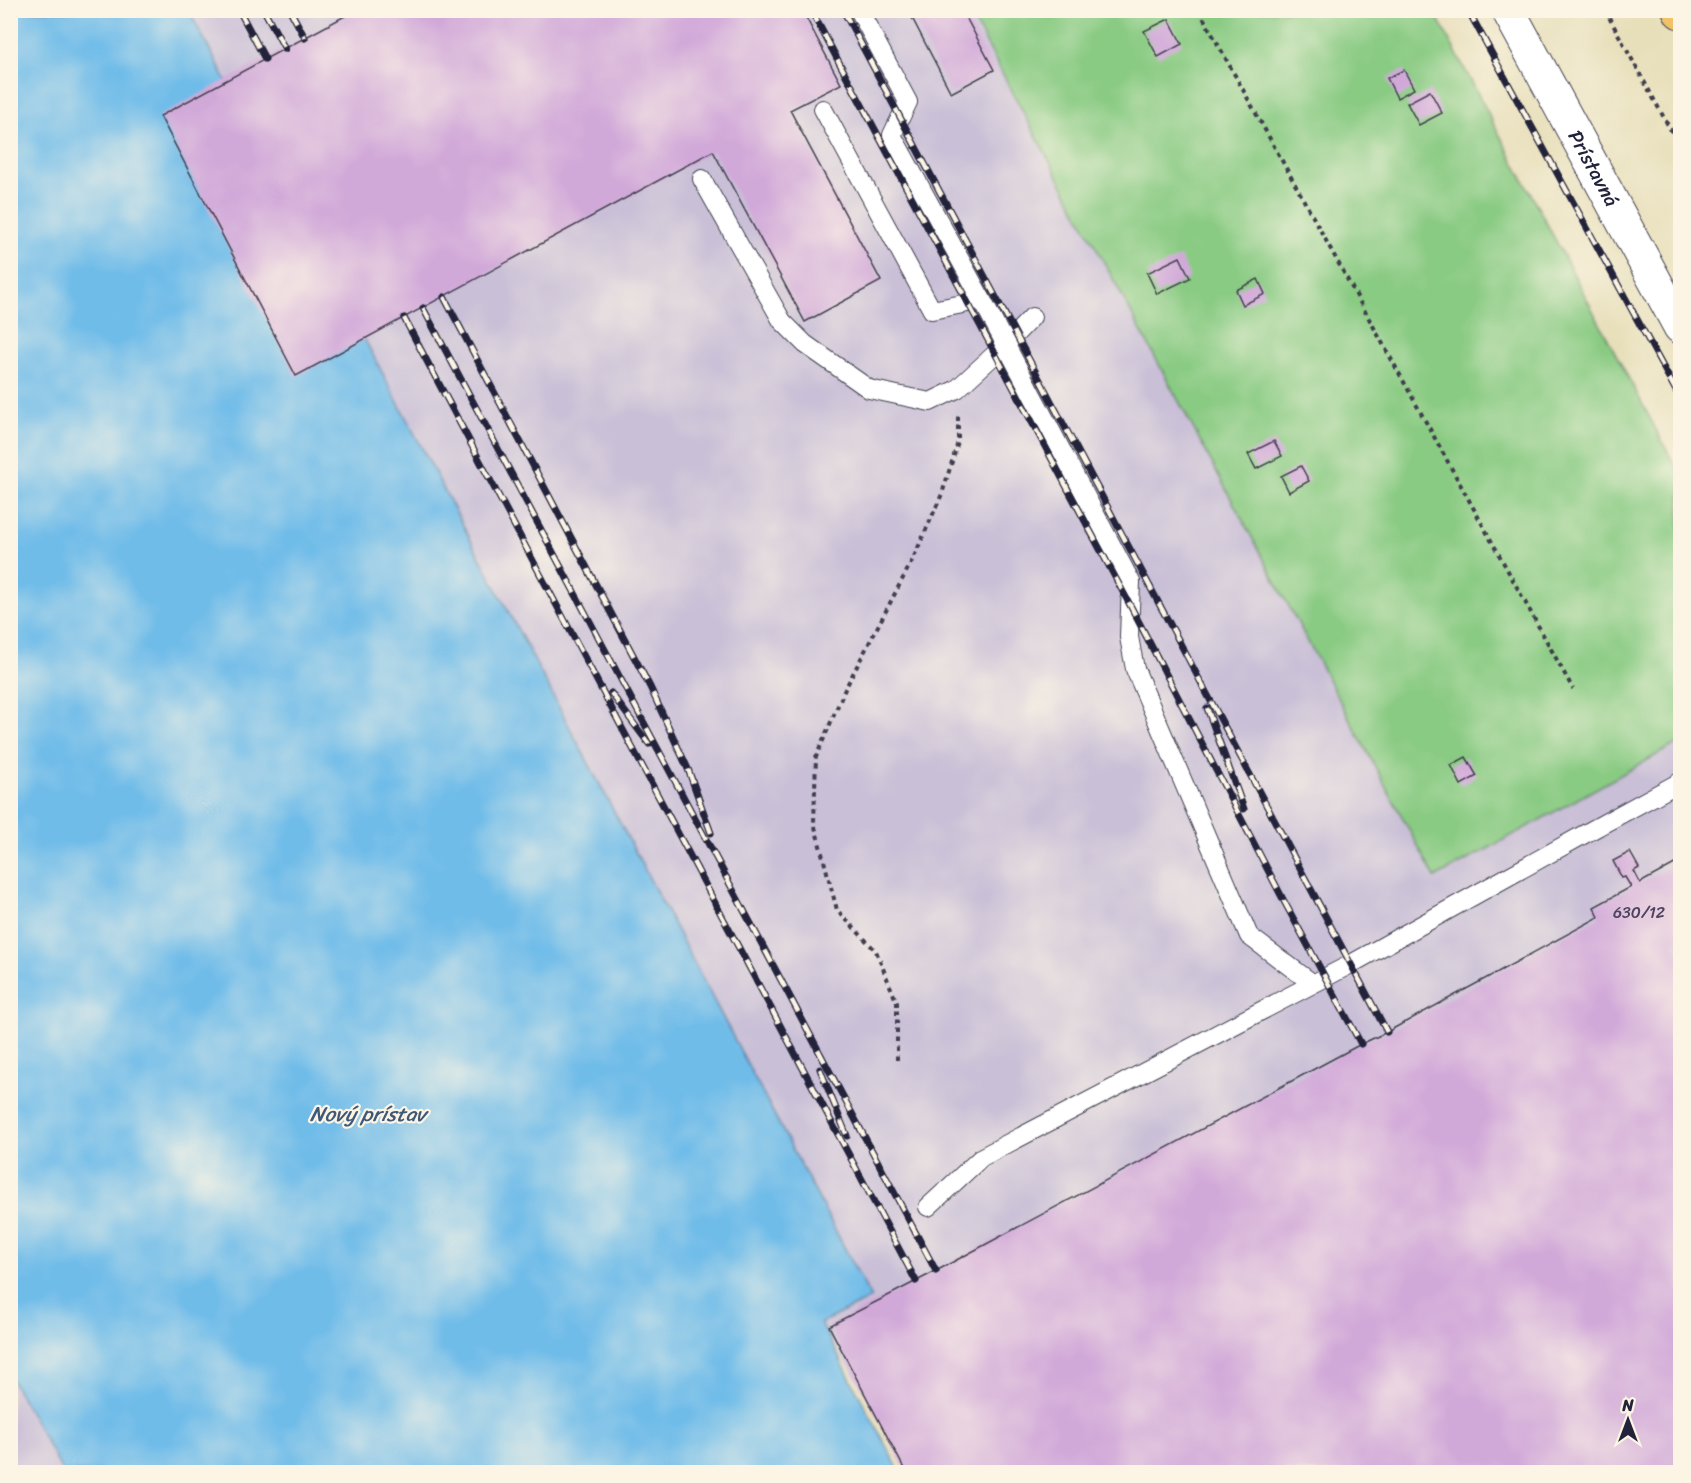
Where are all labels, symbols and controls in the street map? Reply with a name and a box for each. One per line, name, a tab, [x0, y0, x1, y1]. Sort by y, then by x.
street label: Prístavná	[1558, 123, 1629, 213]
house number: 630/12	[1613, 898, 1665, 927]
water label: Nový prístav	[310, 1095, 429, 1133]
north arrow	[1598, 1390, 1658, 1450]
text: N	[1621, 1391, 1634, 1420]

